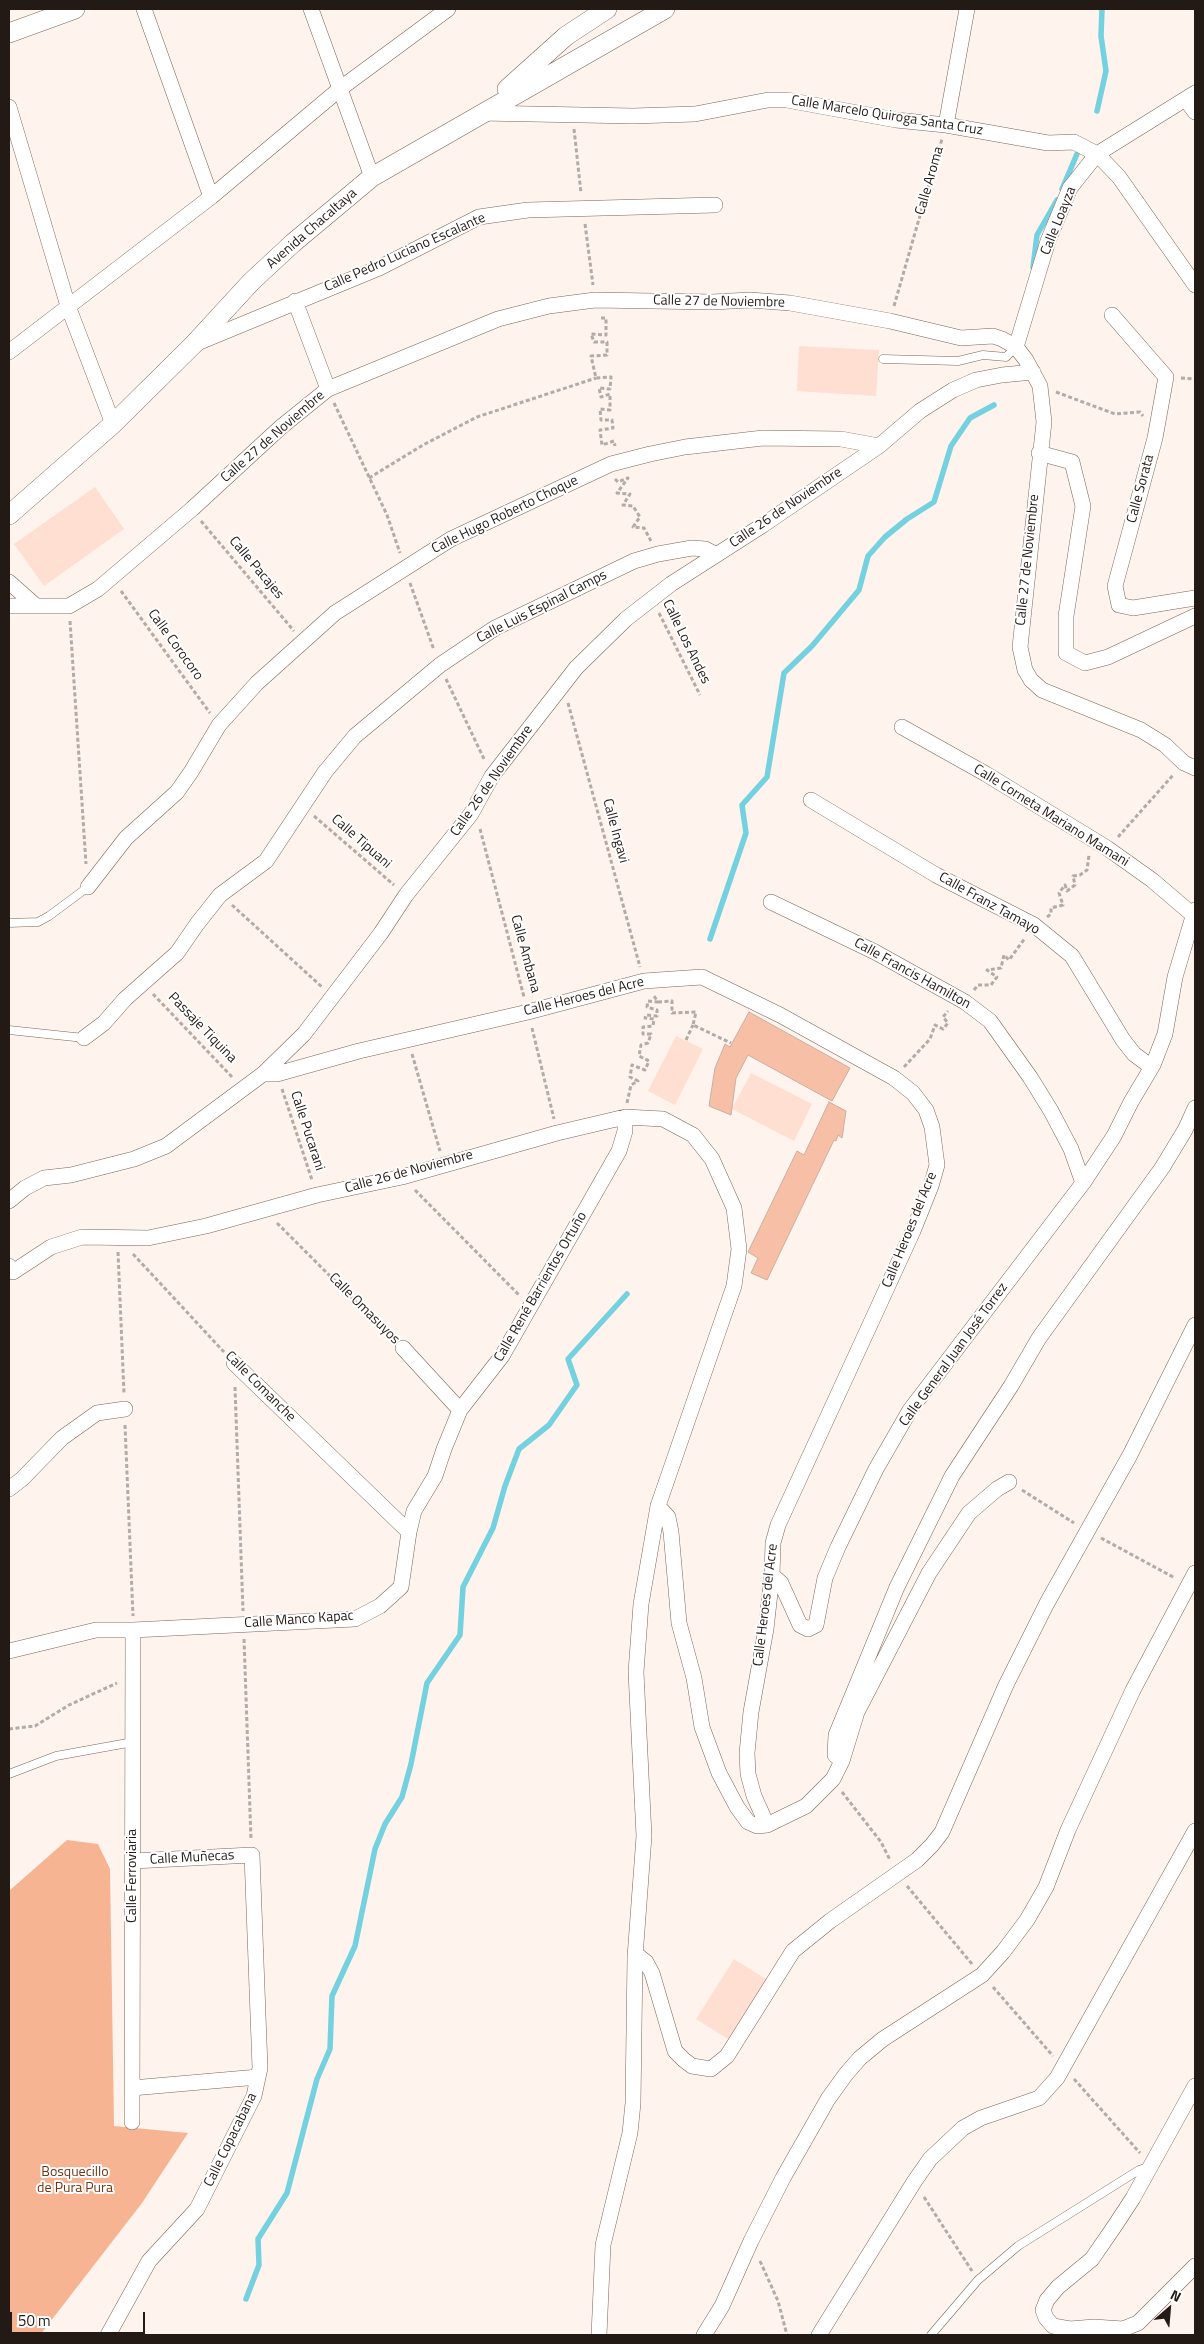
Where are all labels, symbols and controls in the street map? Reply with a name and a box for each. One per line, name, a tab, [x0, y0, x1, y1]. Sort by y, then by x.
street label: Calle Marcelo Quiroga Santa Cruz	[790, 93, 984, 139]
street label: Calle Aroma	[912, 145, 948, 217]
street label: Calle Loayza	[1038, 184, 1080, 258]
street label: Avenida Chacaltaya	[264, 185, 360, 273]
street label: Calle Pedro Luciano Escalante	[322, 210, 488, 296]
street label: Calle 27 de Noviembre	[653, 292, 785, 312]
street label: Calle 27 de Noviembre	[218, 387, 328, 487]
street label: Calle Sorata	[1124, 453, 1158, 525]
street label: Calle 26 de Noviembre	[727, 464, 845, 552]
street label: Calle Hugo Roberto Choque	[429, 472, 581, 558]
street label: Calle 27 de Noviembre	[1013, 494, 1043, 626]
street label: Calle Pacajes	[225, 533, 287, 603]
street label: Calle Luis Espinal Camps	[474, 567, 610, 647]
street label: Calle Los Andes	[658, 597, 714, 687]
street label: Calle Corocoro	[144, 606, 206, 684]
street label: Calle 26 de Noviembre	[447, 722, 537, 840]
street label: Calle Corneta Mariano Mamani	[970, 761, 1132, 871]
street label: Calle Ingavi	[598, 797, 632, 865]
street label: Calle Tipuani	[328, 811, 394, 873]
street label: Calle Franz Tamayo	[936, 869, 1042, 939]
street label: Calle Ambana	[507, 913, 543, 995]
street label: Calle Francis Hamilton	[851, 935, 973, 1013]
street label: Calle Heroes del Acre	[522, 974, 646, 1020]
street label: Passaje Tiquina	[164, 989, 240, 1067]
street label: Calle Pucarani	[286, 1089, 328, 1173]
street label: Calle 26 de Noviembre	[343, 1147, 475, 1197]
street label: Calle Heroes del Acre	[879, 1170, 941, 1290]
street label: Calle René Barrientos Ortuño	[491, 1209, 591, 1365]
street label: Calle Omasuyos	[325, 1270, 403, 1348]
street label: Calle General Juan José Torrez	[896, 1280, 1012, 1430]
street label: Calle Comanche	[221, 1348, 299, 1426]
street label: Calle Heroes del Acre	[750, 1543, 782, 1667]
street label: Calle Manco Kapac	[244, 1608, 354, 1632]
street label: Calle Ferroviaria	[125, 1829, 141, 1923]
street label: Calle Muñecas	[149, 1847, 235, 1869]
street label: Calle Copacabana	[201, 2090, 261, 2190]
park label: Bosquecillo de Pura Pura	[37, 2165, 113, 2198]
north arrow	[1144, 2284, 1194, 2334]
text: N	[1167, 2284, 1185, 2307]
scale bar	[12, 2302, 148, 2334]
text: 50 m	[18, 2309, 51, 2332]

